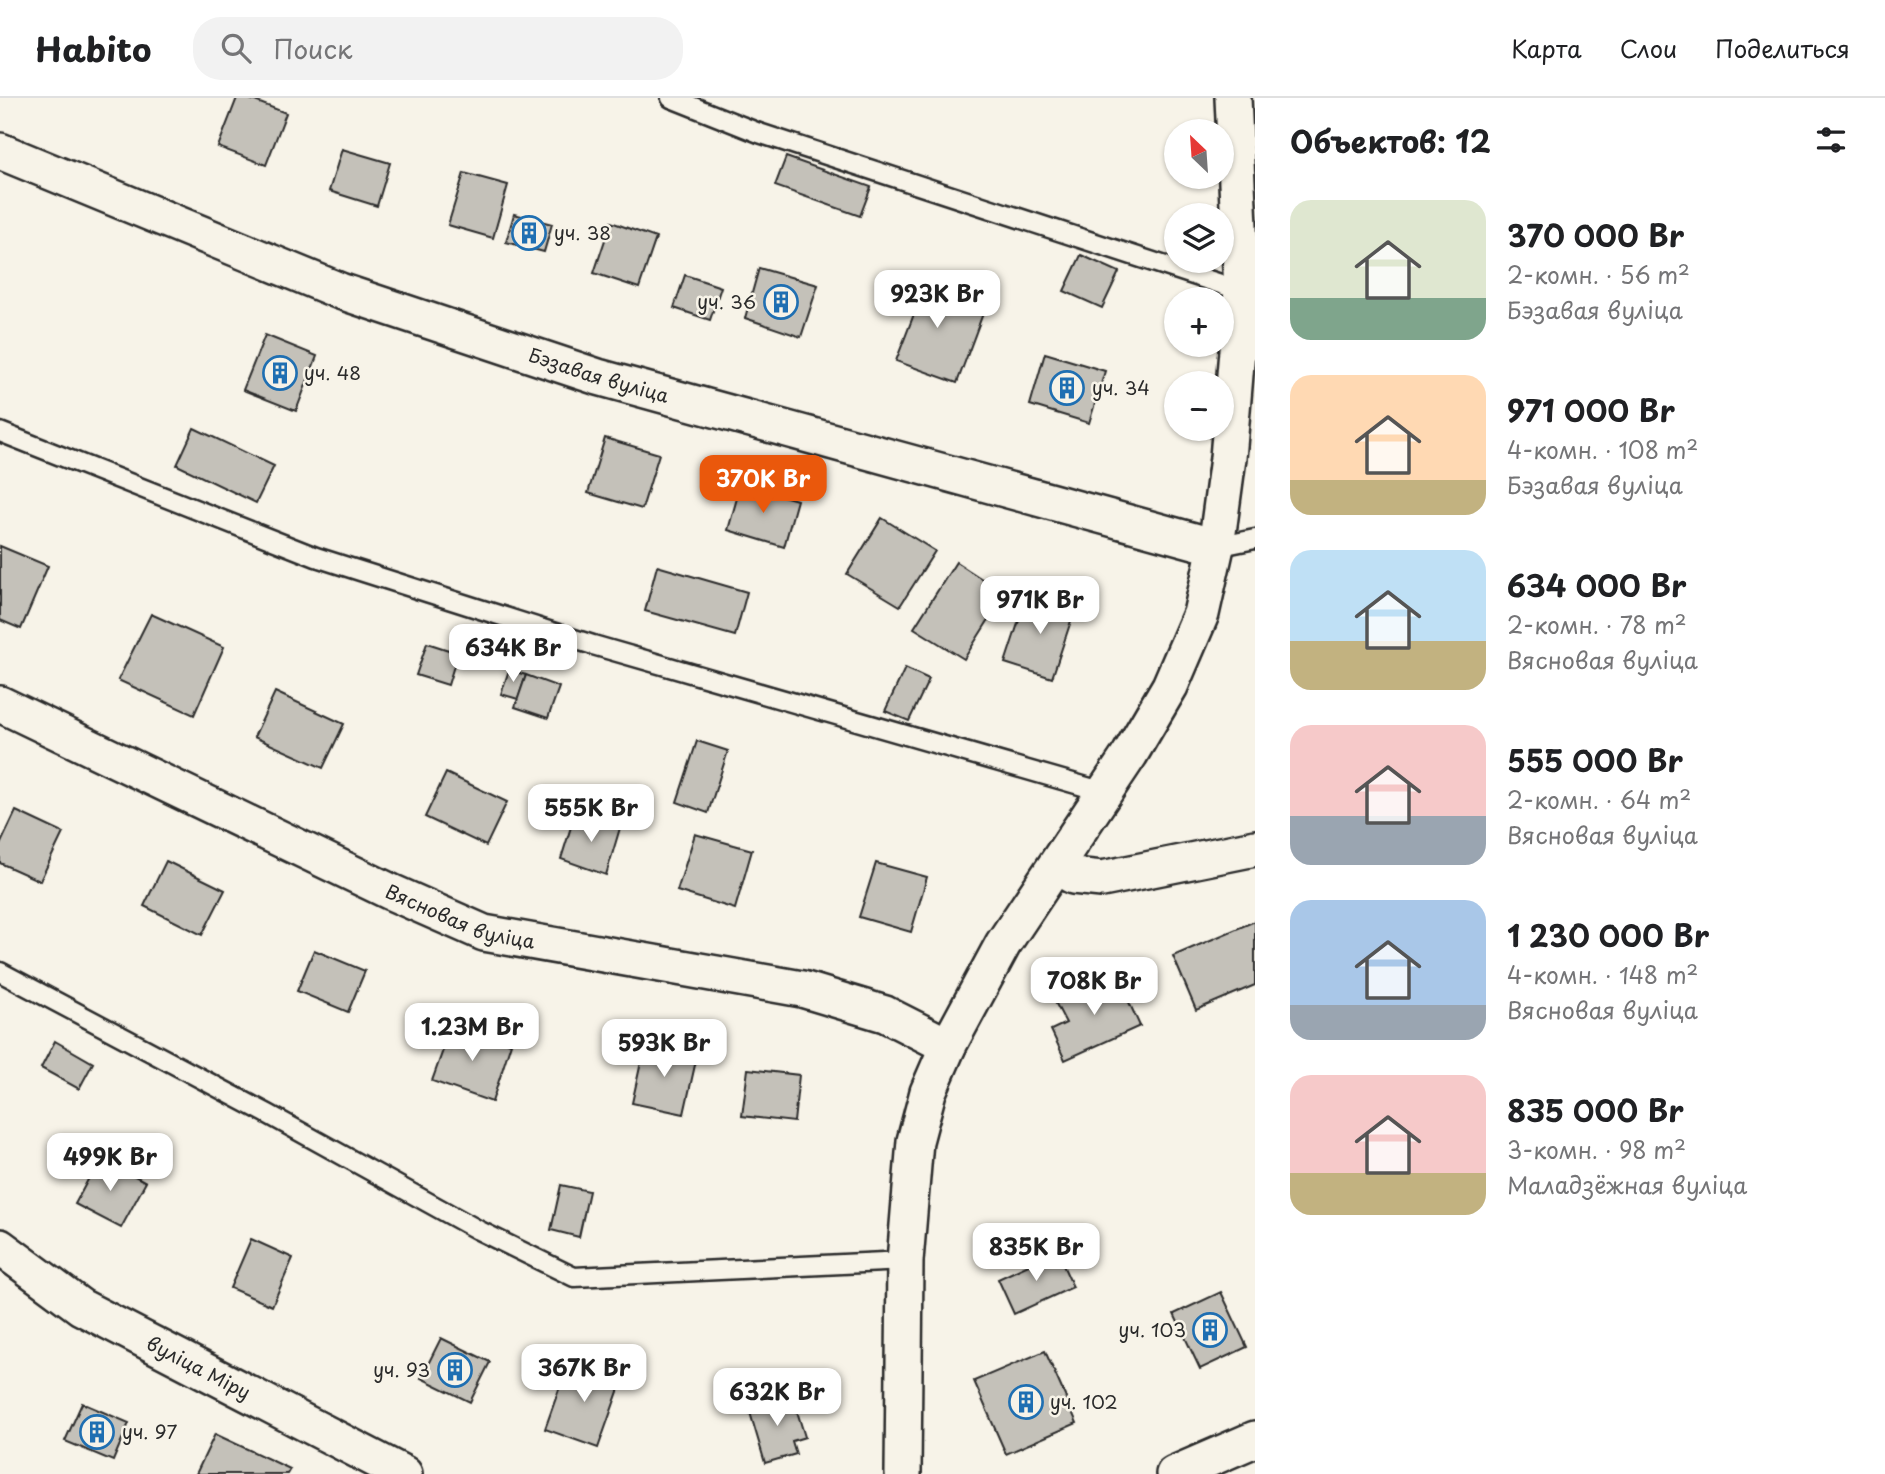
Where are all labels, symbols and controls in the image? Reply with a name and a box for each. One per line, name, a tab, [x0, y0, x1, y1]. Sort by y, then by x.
search box	[193, 17, 683, 80]
text: Habito	[35, 23, 151, 73]
icon: search	[217, 29, 255, 67]
text: Поиск	[273, 29, 352, 68]
text: Карта	[1511, 30, 1582, 66]
text: Слои	[1620, 30, 1677, 66]
text: Поделиться	[1715, 30, 1850, 66]
text: Объектов: 12	[1290, 118, 1491, 163]
north arrow	[1164, 119, 1234, 189]
map controls	[1164, 119, 1234, 441]
icon: filters	[1812, 121, 1850, 159]
button: layers	[1164, 203, 1234, 273]
text: 370 000 Br	[1507, 212, 1684, 257]
building icon: уч. 38	[510, 214, 548, 252]
place label: уч. 38	[554, 218, 611, 246]
icon: home	[1346, 228, 1430, 312]
text: 2-комн. · 56 m²	[1507, 257, 1690, 292]
pin: 923K Br	[872, 271, 1002, 330]
text: 923K Br	[890, 275, 984, 310]
building icon: уч. 36	[762, 283, 800, 321]
place label: уч. 36	[697, 287, 756, 315]
button: +	[1164, 287, 1234, 357]
text: Бэзавая вуліца	[1507, 292, 1683, 327]
street label: Бэзавая вуліца	[525, 340, 673, 409]
building icon: уч. 48	[261, 354, 299, 392]
place label: уч. 48	[304, 358, 361, 386]
building icon: уч. 34	[1048, 369, 1086, 407]
button: −	[1164, 371, 1234, 441]
place label: уч. 34	[1092, 373, 1150, 401]
text: 971 000 Br	[1507, 387, 1675, 432]
icon: home	[1346, 403, 1430, 487]
text: 4-комн. · 108 m²	[1507, 432, 1698, 467]
pin: 370K Br	[698, 456, 828, 515]
text: 370K Br	[716, 460, 810, 495]
text: Бэзавая вуліца	[1507, 467, 1683, 502]
text: 634 000 Br	[1507, 562, 1686, 607]
pin: 971K Br	[975, 576, 1105, 636]
icon: home	[1346, 578, 1430, 662]
text: 971K Br	[996, 581, 1084, 616]
text: 2-комн. · 78 m²	[1507, 607, 1687, 642]
pin: 634K Br	[448, 624, 578, 684]
text: 634K Br	[465, 629, 561, 664]
text: Вясновая вуліца	[1507, 642, 1698, 677]
text: 555 000 Br	[1507, 737, 1683, 782]
icon: home	[1346, 753, 1430, 837]
text: 2-комн. · 64 m²	[1507, 782, 1691, 817]
pin: 555K Br	[526, 784, 656, 844]
text: 555K Br	[544, 789, 638, 824]
text: Вясновая вуліца	[1507, 817, 1698, 852]
street label: Вясновая вуліца	[381, 876, 538, 955]
text: 1 230 000 Br	[1507, 912, 1709, 957]
icon: home	[1346, 928, 1430, 1012]
text: 4-комн. · 148 m²	[1507, 957, 1698, 992]
pin: 708K Br	[1029, 958, 1159, 1017]
text: 708K Br	[1047, 962, 1141, 997]
text: Вясновая вуліца	[1507, 992, 1698, 1027]
pin: 1.23M Br	[400, 1004, 544, 1063]
text: 1.23M Br	[421, 1008, 523, 1043]
pin: 593K Br	[599, 1020, 729, 1079]
text: 593K Br	[618, 1024, 710, 1059]
text: 835 000 Br	[1507, 1087, 1684, 1132]
icon: home	[1346, 1103, 1430, 1187]
text: 3-комн. · 98 m²	[1507, 1132, 1686, 1167]
pin: 499K Br	[45, 1134, 175, 1193]
text: 499K Br	[63, 1138, 157, 1173]
text: Маладзёжная вуліца	[1507, 1167, 1747, 1202]
pin: 835K Br	[971, 1224, 1101, 1283]
text: 835K Br	[989, 1228, 1083, 1263]
building icon: уч. 103	[1191, 1311, 1229, 1349]
place label: уч. 103	[1119, 1315, 1186, 1343]
street label: вуліца Міру	[142, 1328, 256, 1405]
pin: 367K Br	[519, 1344, 649, 1404]
text: 367K Br	[537, 1349, 631, 1384]
building icon: уч. 93	[436, 1351, 474, 1389]
place label: уч. 93	[373, 1355, 430, 1383]
pin: 632K Br	[712, 1368, 842, 1428]
text: 632K Br	[729, 1373, 825, 1408]
building icon: уч. 102	[1007, 1383, 1045, 1421]
place label: уч. 102	[1050, 1387, 1118, 1415]
building icon: уч. 97	[78, 1413, 116, 1451]
place label: уч. 97	[122, 1417, 177, 1445]

